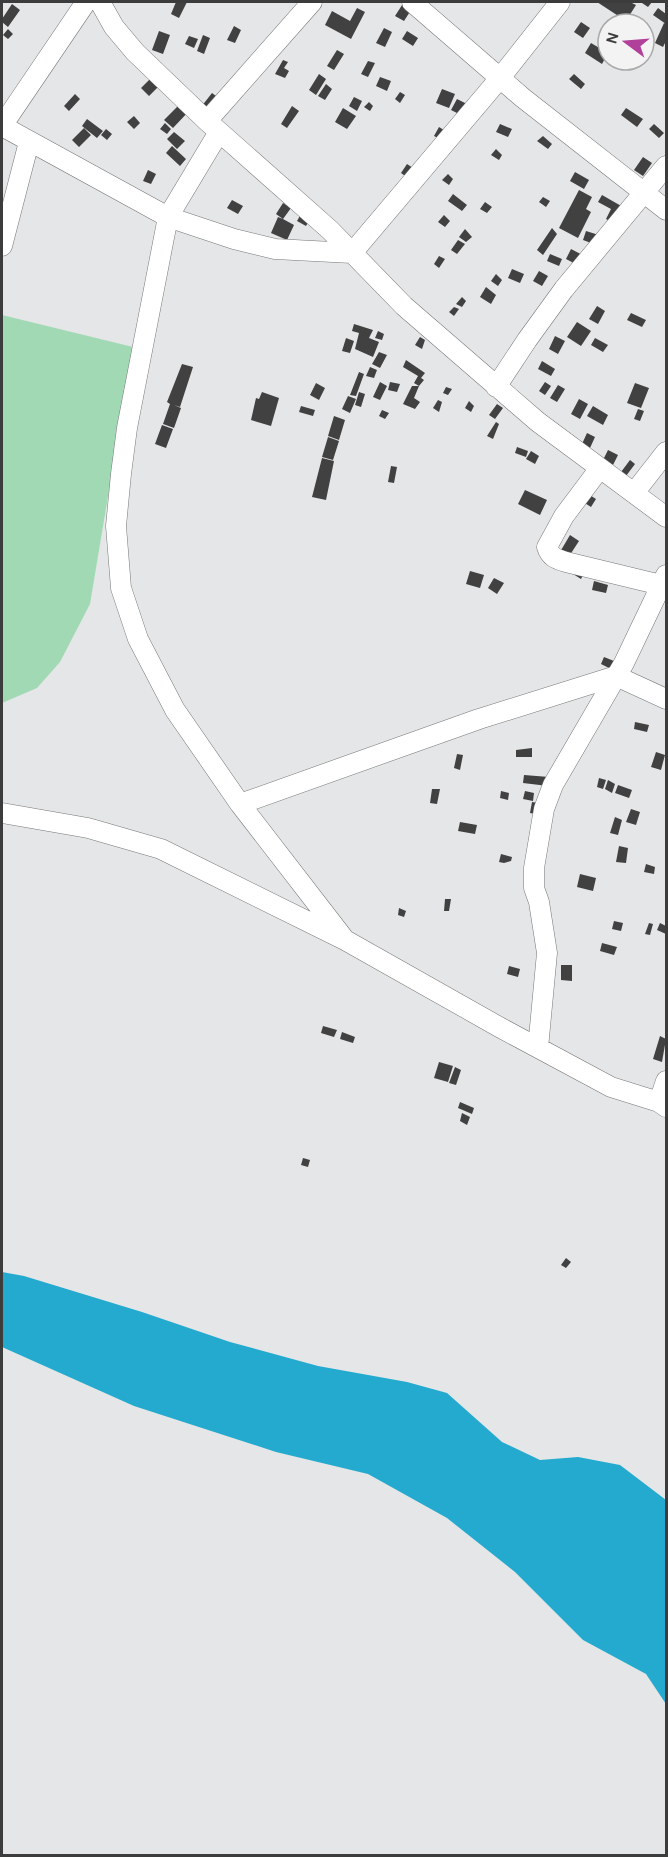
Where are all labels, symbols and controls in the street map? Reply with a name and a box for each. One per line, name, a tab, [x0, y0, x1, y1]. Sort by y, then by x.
north arrow	[596, 12, 656, 72]
text: N	[601, 30, 623, 46]

